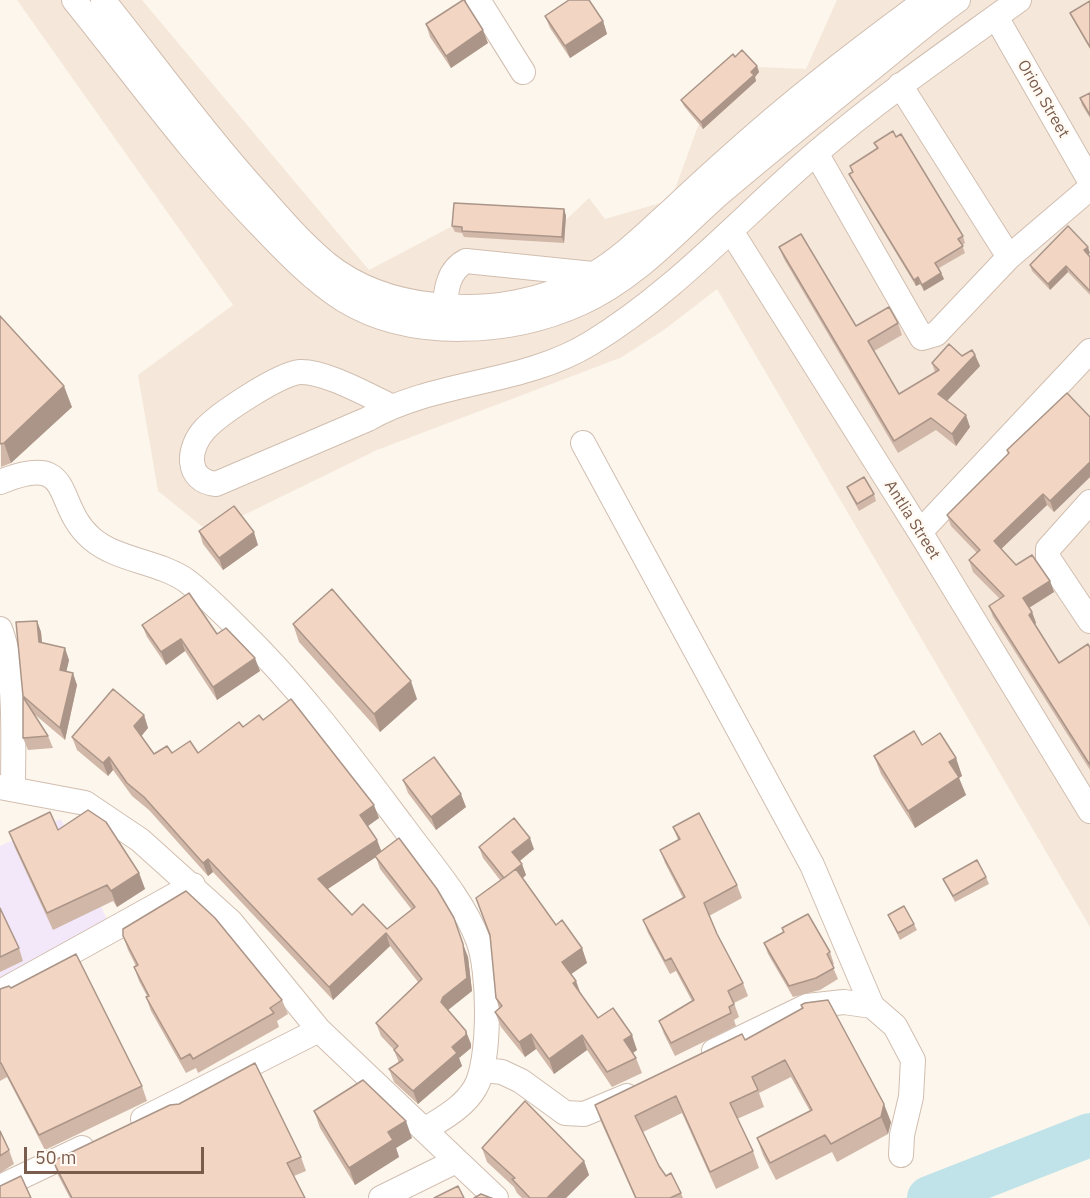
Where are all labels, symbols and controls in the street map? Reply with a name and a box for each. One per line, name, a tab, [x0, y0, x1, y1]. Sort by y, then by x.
street label: Orion Street	[1013, 57, 1073, 141]
street label: Antlia Street	[880, 477, 944, 563]
scale bar	[27, 1135, 207, 1173]
text: 50 m	[35, 1146, 77, 1169]

